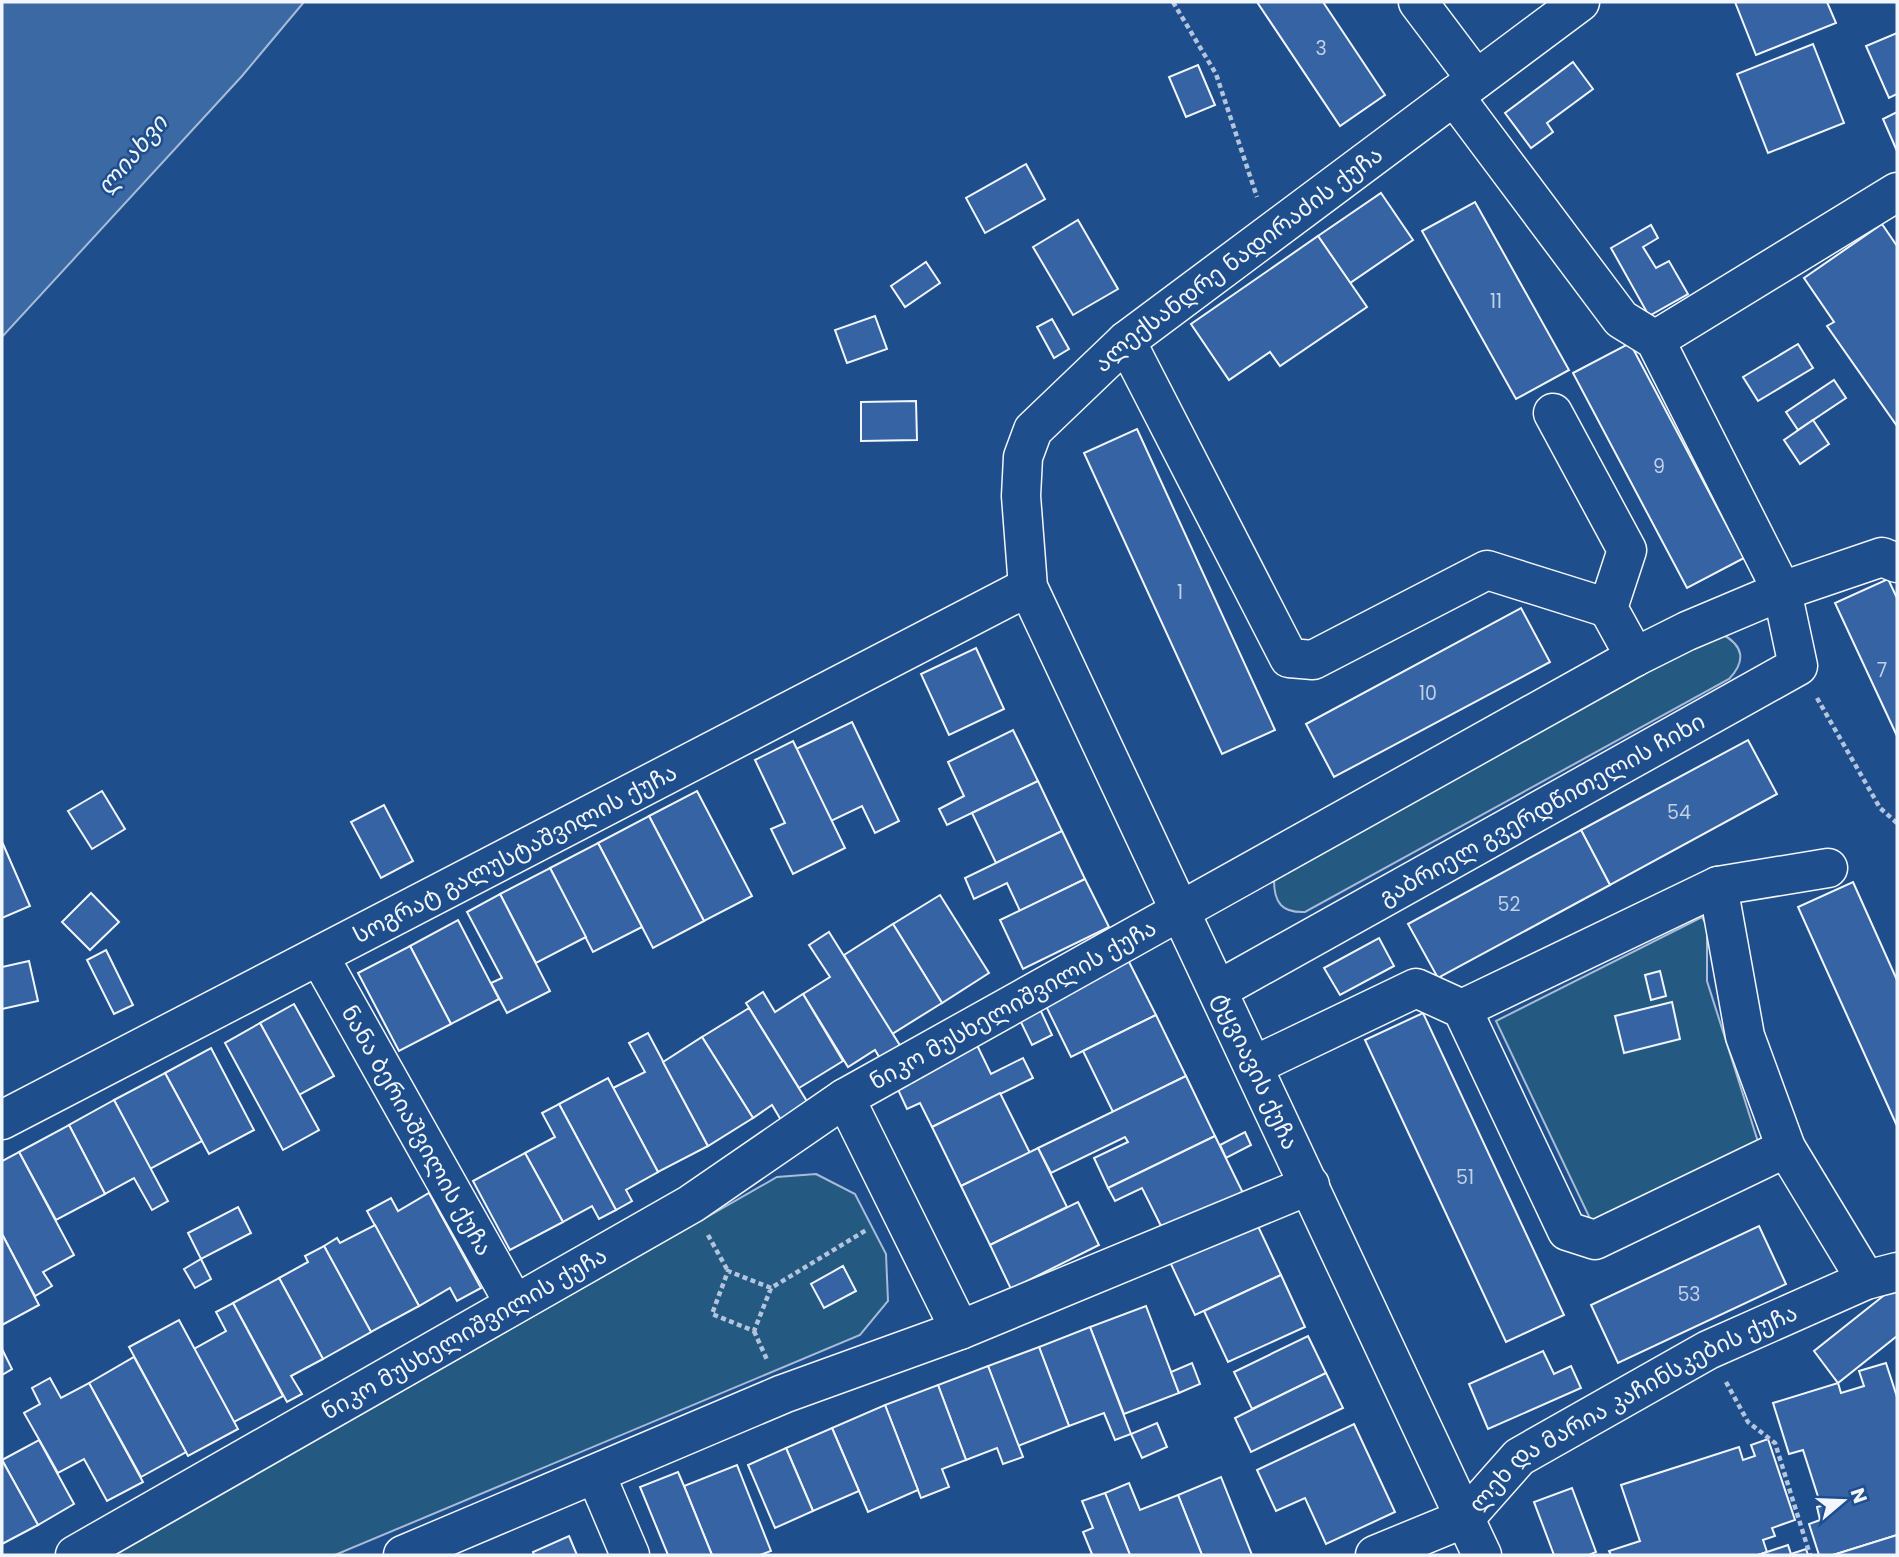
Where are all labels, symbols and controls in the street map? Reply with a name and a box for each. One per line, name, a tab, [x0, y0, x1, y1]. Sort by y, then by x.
house number: 3	[1315, 35, 1327, 62]
water label: ლიახვი	[88, 107, 176, 202]
street label: ალექსანდრე ნადირაძის ქუჩა	[1087, 139, 1389, 379]
house number: 11	[1490, 288, 1502, 315]
house number: 9	[1653, 453, 1665, 480]
house number: 1	[1177, 579, 1183, 606]
house number: 7	[1877, 657, 1887, 684]
house number: 10	[1419, 680, 1437, 707]
street label: გაბრიელ გვერდწითელის ჩიხი	[1373, 705, 1711, 913]
street label: სოგრატ გალუსტაშვილის ქუჩა	[347, 756, 682, 951]
house number: 54	[1667, 799, 1691, 826]
house number: 52	[1498, 891, 1521, 918]
street label: ნიკო მუსხელიშვილის ქუჩა	[864, 912, 1162, 1097]
street label: ტყვიავის ქუჩა	[1206, 987, 1306, 1155]
street label: ნანა ბერიაშვილის ქუჩა	[334, 999, 500, 1261]
house number: 51	[1456, 1164, 1474, 1191]
street label: ნიკო მუსხელიშვილის ქუჩა	[316, 1239, 613, 1427]
house number: 53	[1677, 1281, 1701, 1308]
street label: ლეხ და მარია კაჩინსკების ქუჩა	[1461, 1296, 1802, 1519]
north arrow	[1808, 1466, 1878, 1536]
text: N	[1844, 1484, 1874, 1507]

